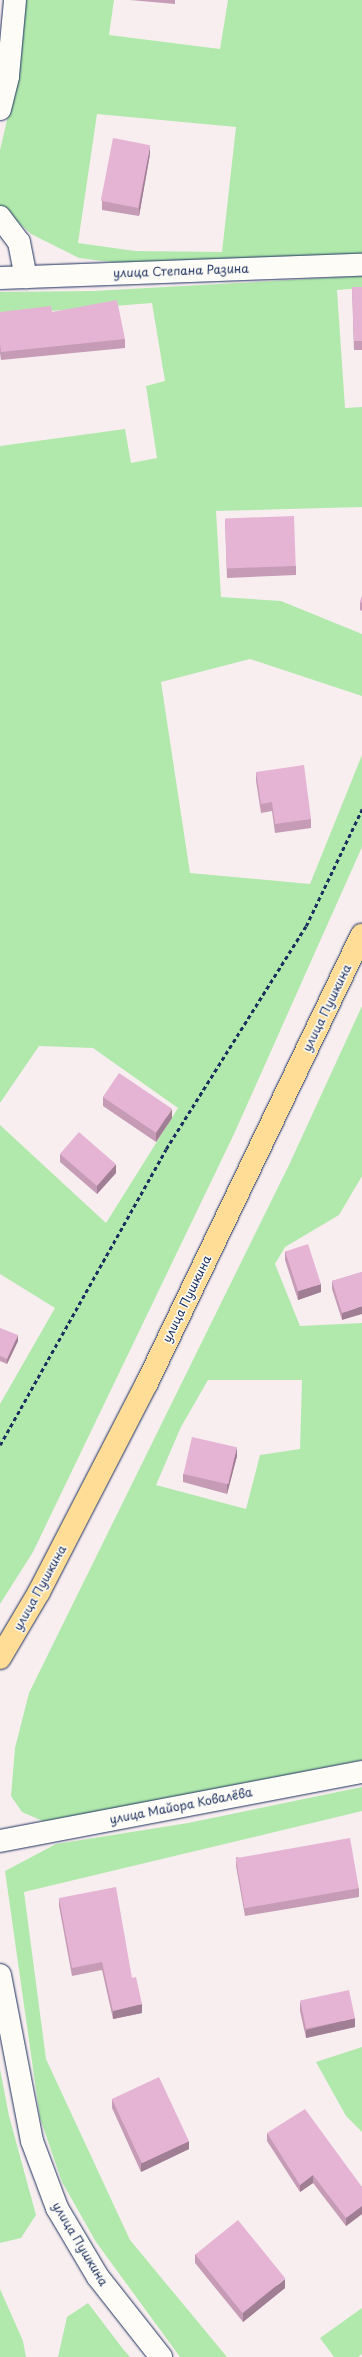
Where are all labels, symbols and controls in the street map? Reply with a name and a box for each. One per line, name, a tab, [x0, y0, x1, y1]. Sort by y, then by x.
street label: улица Степана Разина	[113, 261, 249, 281]
street label: улица Пушкина	[299, 962, 355, 1054]
street label: улица Пушкина	[159, 1253, 215, 1345]
street label: улица Пушкина	[10, 1543, 70, 1633]
street label: улица Майора Ковалёва	[108, 1785, 254, 1827]
street label: улица Пушкина	[49, 2199, 111, 2289]

